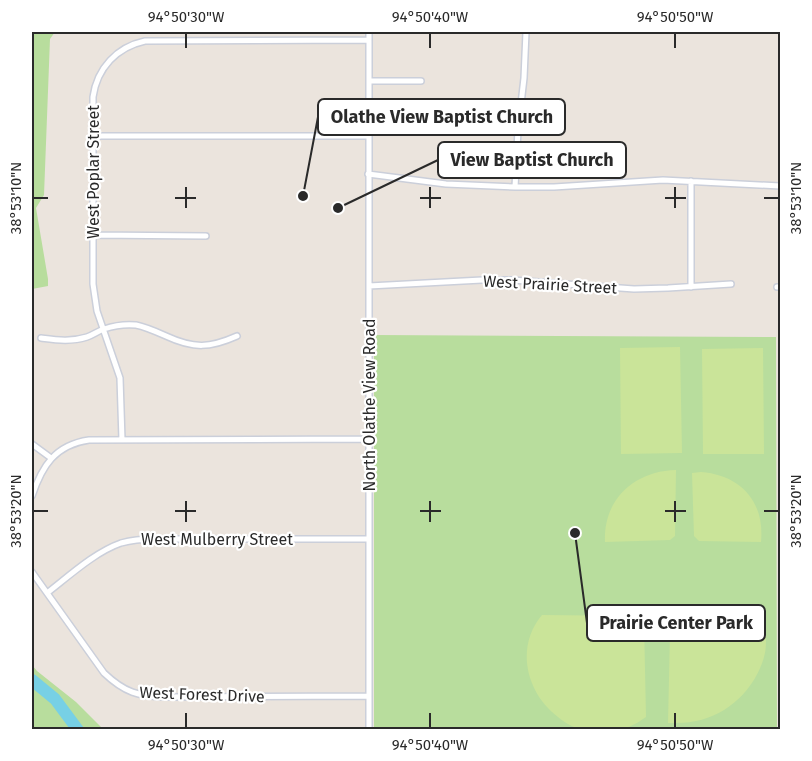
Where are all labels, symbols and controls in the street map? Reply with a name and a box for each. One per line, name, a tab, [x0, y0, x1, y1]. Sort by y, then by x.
text: 94°50'30"W	[148, 8, 225, 26]
text: 94°50'40"W	[392, 8, 469, 26]
text: 94°50'50"W	[637, 8, 714, 26]
callout: Olathe View Baptist Church	[318, 99, 565, 135]
street label: West Poplar Street	[84, 105, 103, 239]
text: Olathe View Baptist Church	[331, 106, 553, 128]
callout: View Baptist Church	[438, 142, 626, 178]
text: View Baptist Church	[449, 149, 614, 171]
text: 38°53'10"N	[7, 162, 25, 234]
text: 38°53'10"N	[787, 162, 805, 234]
street label: West Prairie Street	[482, 272, 618, 298]
street label: North Olathe View Road	[360, 318, 379, 492]
text: 38°53'20"N	[7, 474, 25, 548]
text: 38°53'20"N	[787, 474, 805, 548]
street label: West Mulberry Street	[141, 530, 293, 549]
callout: Prairie Center Park	[587, 605, 765, 641]
text: Prairie Center Park	[599, 612, 754, 634]
street label: West Forest Drive	[139, 683, 265, 706]
text: 94°50'30"W	[148, 736, 225, 754]
text: 94°50'40"W	[392, 736, 469, 754]
text: 94°50'50"W	[637, 736, 714, 754]

